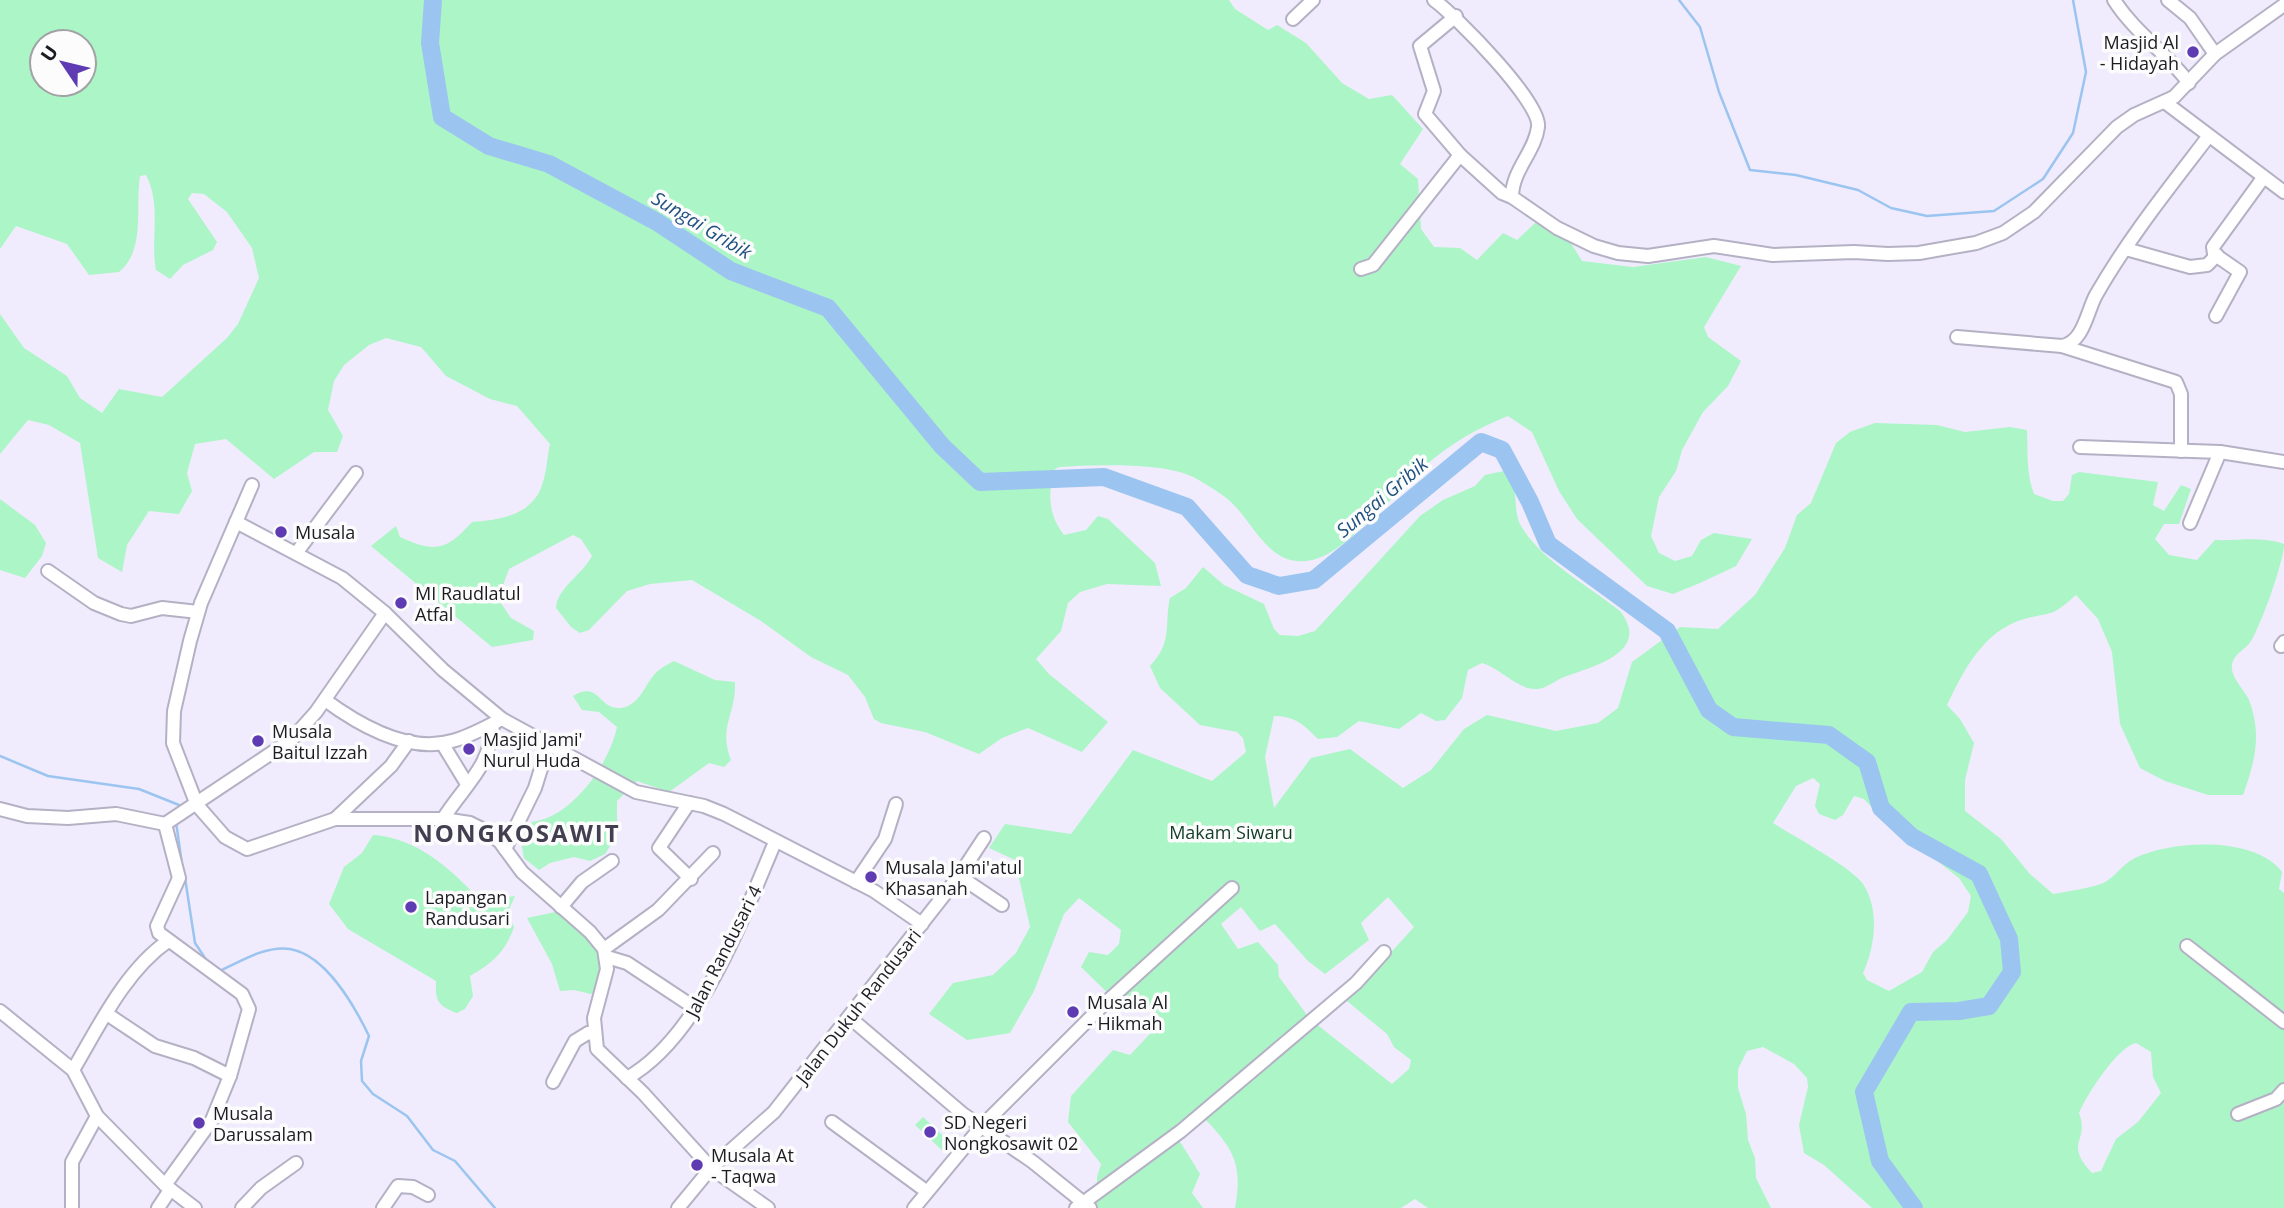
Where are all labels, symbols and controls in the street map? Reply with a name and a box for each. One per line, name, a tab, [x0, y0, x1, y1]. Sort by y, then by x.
north arrow	[28, 28, 98, 98]
place label: Masjid Al - Hidayah	[2100, 30, 2179, 75]
text: U	[34, 40, 64, 67]
marker: Masjid Al - Hidayah	[2185, 44, 2201, 60]
water label: Sungai Gribik	[647, 185, 757, 265]
water label: Sungai Gribik	[1331, 451, 1434, 543]
place label: Musala	[295, 520, 355, 544]
marker: Musala	[273, 524, 289, 540]
place label: MI Raudlatul Atfal	[415, 581, 521, 626]
marker: MI Raudlatul Atfal	[393, 595, 409, 611]
place label: Musala Baitul Izzah	[272, 719, 368, 764]
place label: Masjid Jami' Nurul Huda	[483, 727, 583, 772]
marker: Musala Baitul Izzah	[250, 733, 266, 749]
marker: Masjid Jami' Nurul Huda	[461, 741, 477, 757]
district label: NONGKOSAWIT	[413, 816, 621, 849]
park label: Makam Siwaru	[1169, 820, 1293, 844]
place label: Musala Jami'atul Khasanah	[885, 855, 1022, 900]
marker: Musala Jami'atul Khasanah	[863, 869, 879, 885]
street label: Jalan Randusari 4	[679, 881, 767, 1023]
place label: Lapangan Randusari	[425, 885, 510, 930]
marker: Lapangan Randusari	[403, 899, 419, 915]
street label: Jalan Dukuh Randusari	[789, 924, 926, 1090]
place label: Musala Al - Hikmah	[1087, 990, 1168, 1035]
marker: Musala Al - Hikmah	[1065, 1004, 1081, 1020]
place label: Musala Darussalam	[213, 1101, 313, 1146]
place label: SD Negeri Nongkosawit 02	[944, 1110, 1078, 1155]
marker: Musala Darussalam	[191, 1115, 207, 1131]
marker: SD Negeri Nongkosawit 02	[922, 1124, 938, 1140]
place label: Musala At - Taqwa	[711, 1143, 794, 1188]
marker: Musala At - Taqwa	[689, 1157, 705, 1173]

